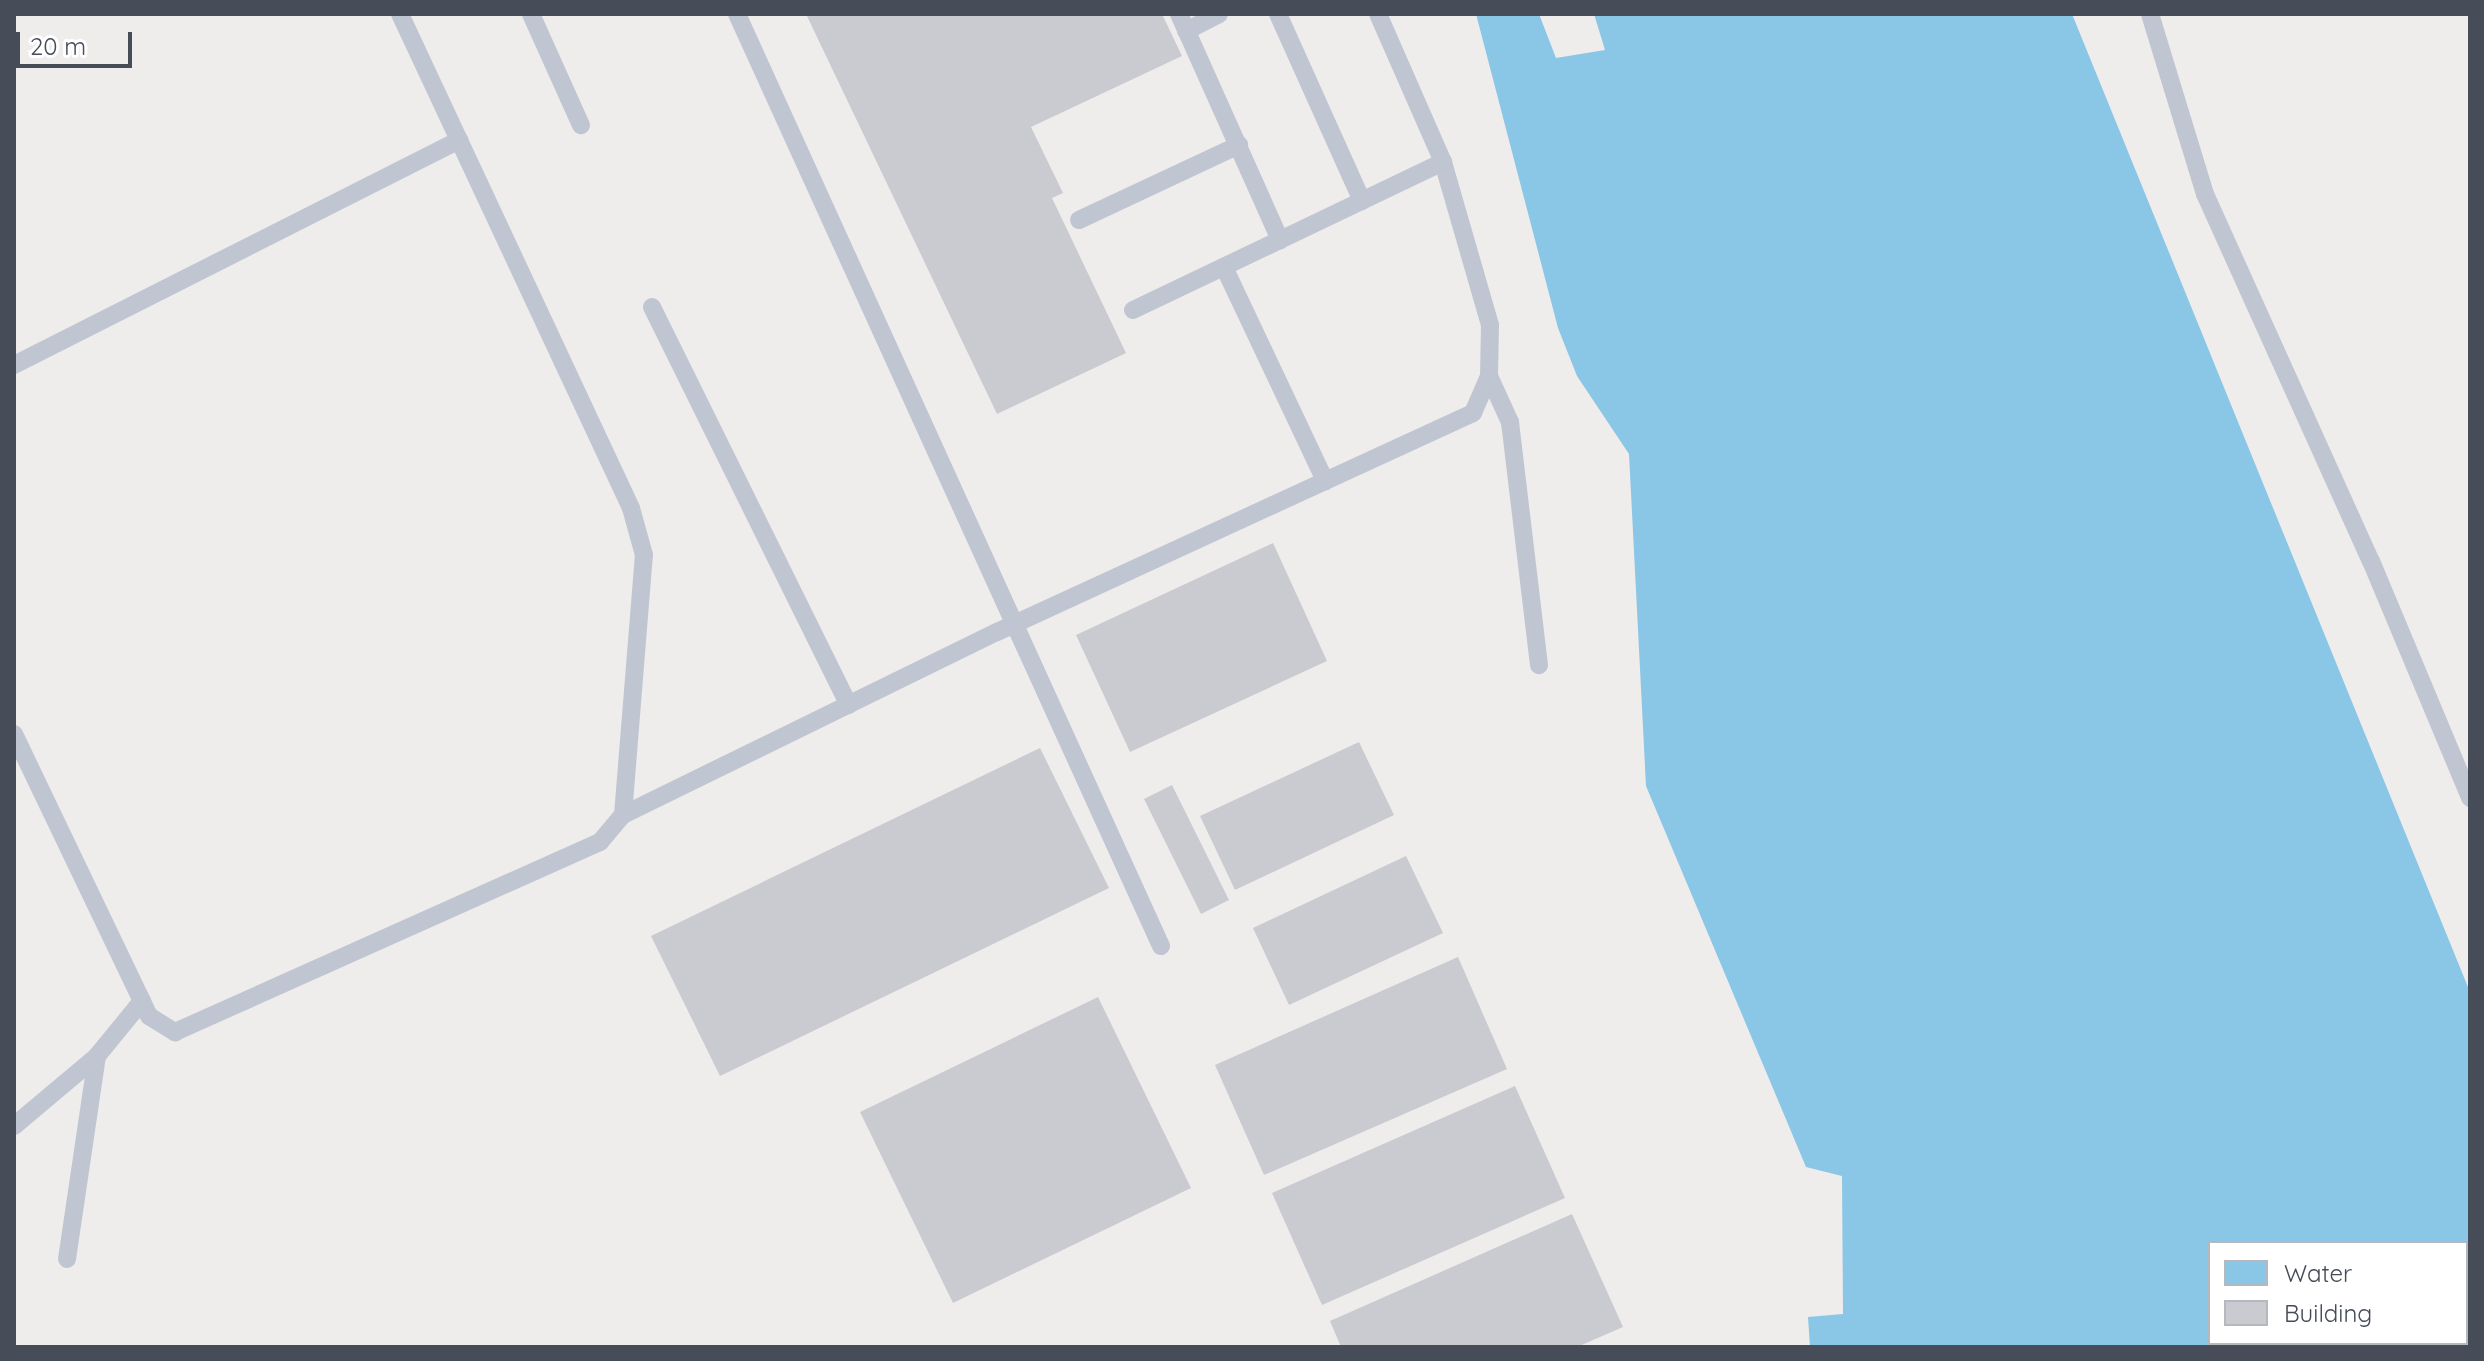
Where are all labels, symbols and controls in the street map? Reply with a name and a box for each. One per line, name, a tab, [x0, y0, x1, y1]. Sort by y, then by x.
scale bar	[20, 16, 136, 66]
text: 20 m	[30, 31, 86, 61]
legend	[2208, 1241, 2468, 1345]
text: Water	[2284, 1258, 2352, 1288]
text: Building	[2284, 1298, 2372, 1328]

